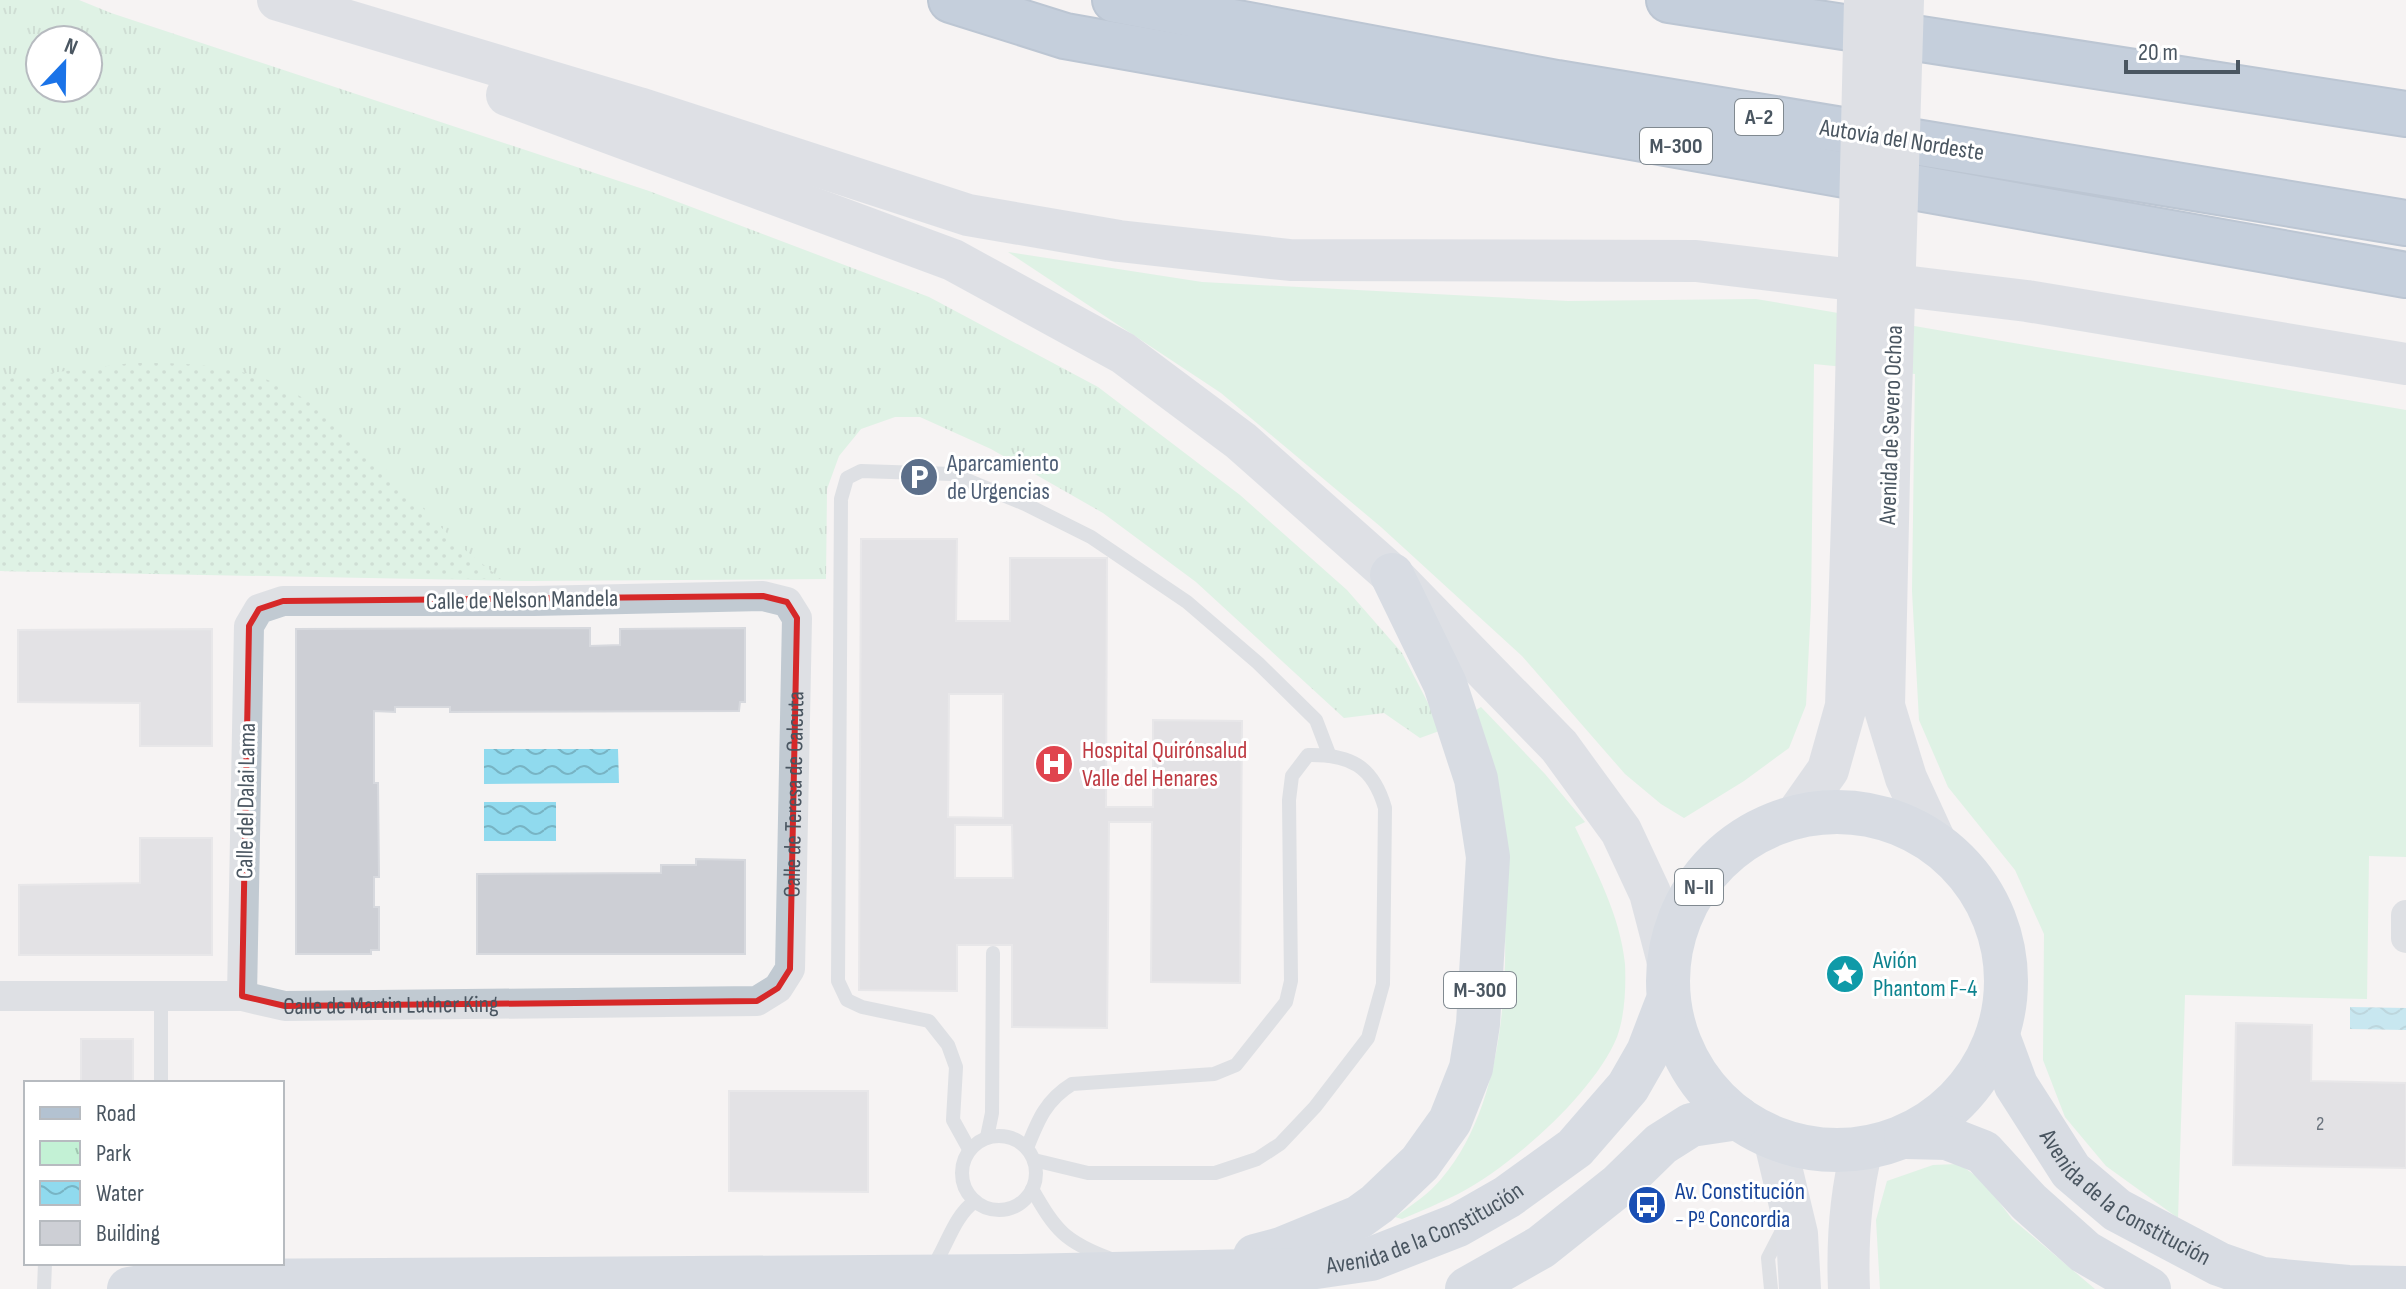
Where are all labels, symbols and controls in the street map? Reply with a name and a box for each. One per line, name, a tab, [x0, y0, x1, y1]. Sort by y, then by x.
north arrow	[24, 24, 104, 104]
scale bar	[2126, 24, 2238, 74]
text: N	[60, 32, 81, 62]
text: 20 m	[2138, 38, 2178, 67]
road number: A-2	[1735, 99, 1783, 135]
street label: Autovía del Nordeste	[1817, 113, 1986, 167]
road number: M-300	[1640, 128, 1712, 164]
street label: Avenida de Severo Ochoa	[1873, 325, 1909, 526]
place label: Aparcamiento de Urgencias	[946, 449, 1059, 506]
parking icon: Aparcamiento de Urgencias	[898, 456, 940, 498]
street label: Calle de Nelson Mandela	[426, 584, 618, 616]
street label: Calle de Teresa de Calcuta	[777, 691, 810, 898]
street label: Calle del Dalai Lama	[230, 723, 262, 879]
place label: Hospital Quirónsalud Valle del Henares	[1082, 736, 1247, 793]
hospital icon: Hospital Quirónsalud Valle del Henares	[1033, 743, 1075, 785]
road number: N-II	[1675, 869, 1723, 905]
place label: Avión Phantom F-4	[1872, 946, 1977, 1003]
place icon: Avión Phantom F-4	[1824, 953, 1866, 995]
road number: M-300	[1444, 972, 1516, 1008]
street label: Calle de Martin Luther King	[283, 989, 499, 1021]
legend	[24, 1081, 284, 1265]
text: Road	[96, 1099, 136, 1128]
house number: 2	[2316, 1112, 2324, 1136]
street label: Avenida de la Constitución	[2033, 1123, 2216, 1272]
text: Park	[96, 1139, 131, 1168]
street label: Avenida de la Constitución	[1323, 1176, 1529, 1280]
place label: Av. Constitución - Pº Concordia	[1674, 1177, 1805, 1234]
text: Water	[96, 1179, 144, 1208]
bus stop icon: Av. Constitución - Pº Concordia	[1626, 1184, 1668, 1226]
text: Building	[96, 1219, 160, 1248]

